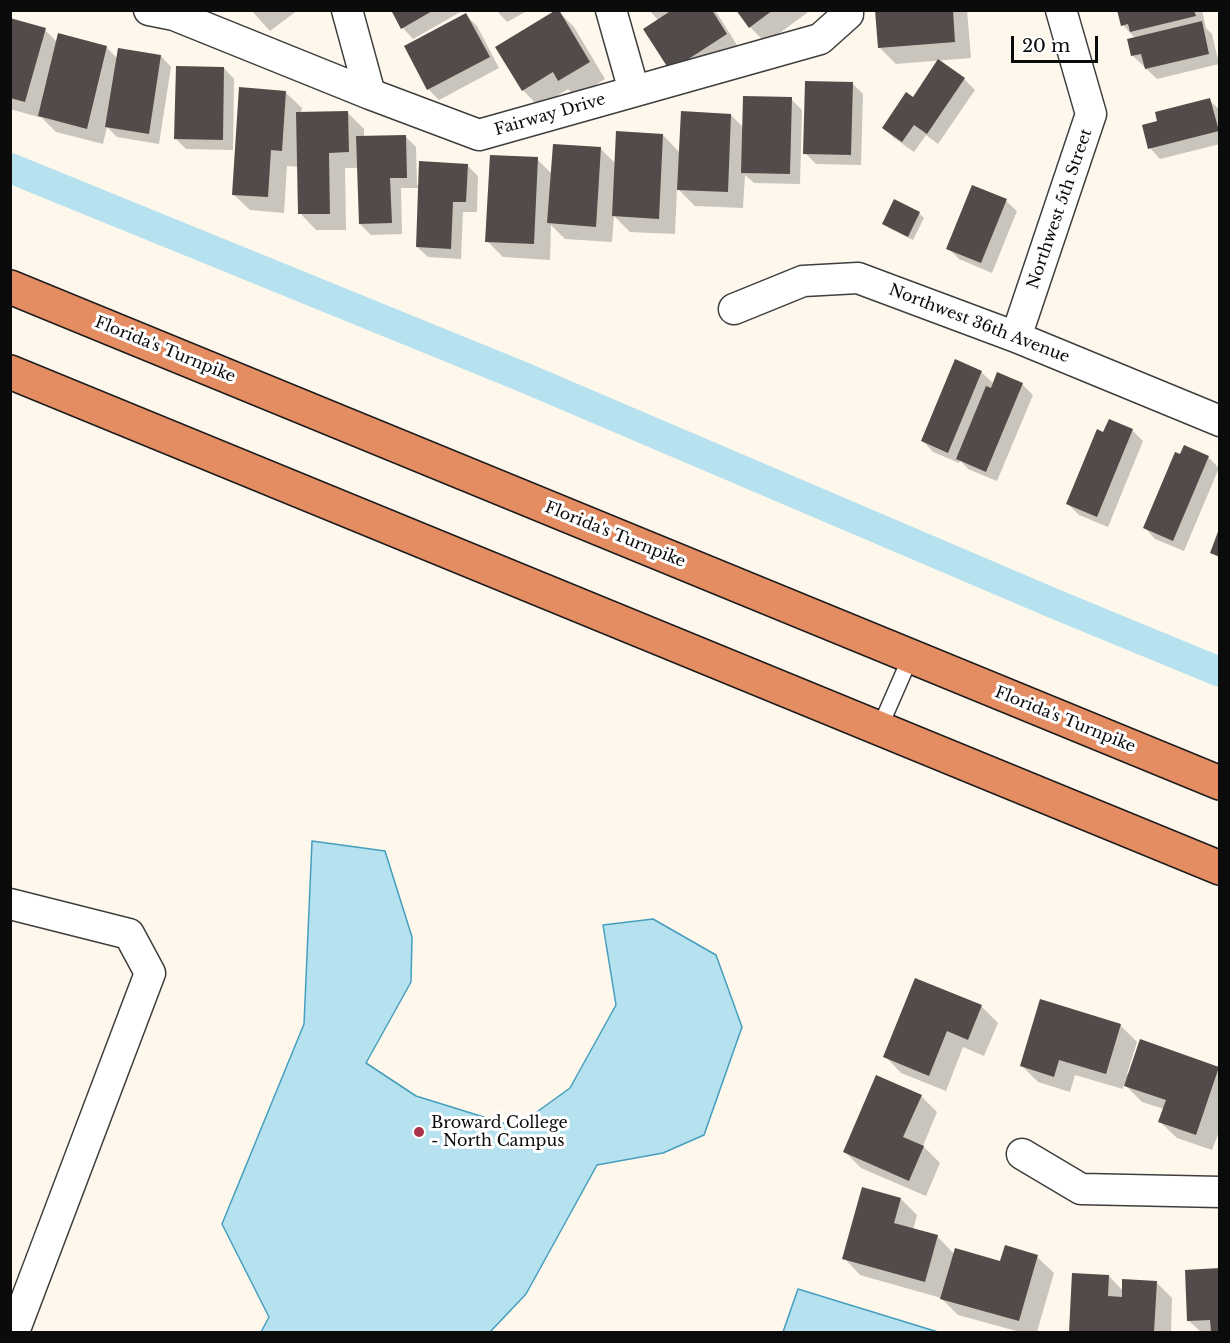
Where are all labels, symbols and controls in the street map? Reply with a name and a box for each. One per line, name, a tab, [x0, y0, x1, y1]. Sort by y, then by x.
scale bar	[1014, 24, 1101, 62]
text: 20 m	[1022, 35, 1070, 57]
street label: Fairway Drive	[492, 90, 608, 140]
street label: Northwest 5th Street	[1024, 126, 1096, 292]
street label: Northwest 36th Avenue	[886, 281, 1072, 367]
street label: Florida's Turnpike	[92, 313, 238, 387]
street label: Florida's Turnpike	[542, 498, 688, 572]
street label: Florida's Turnpike	[992, 683, 1138, 757]
place label: Broward College - North Campus	[431, 1113, 568, 1151]
marker: Broward College - North Campus	[412, 1125, 426, 1139]

